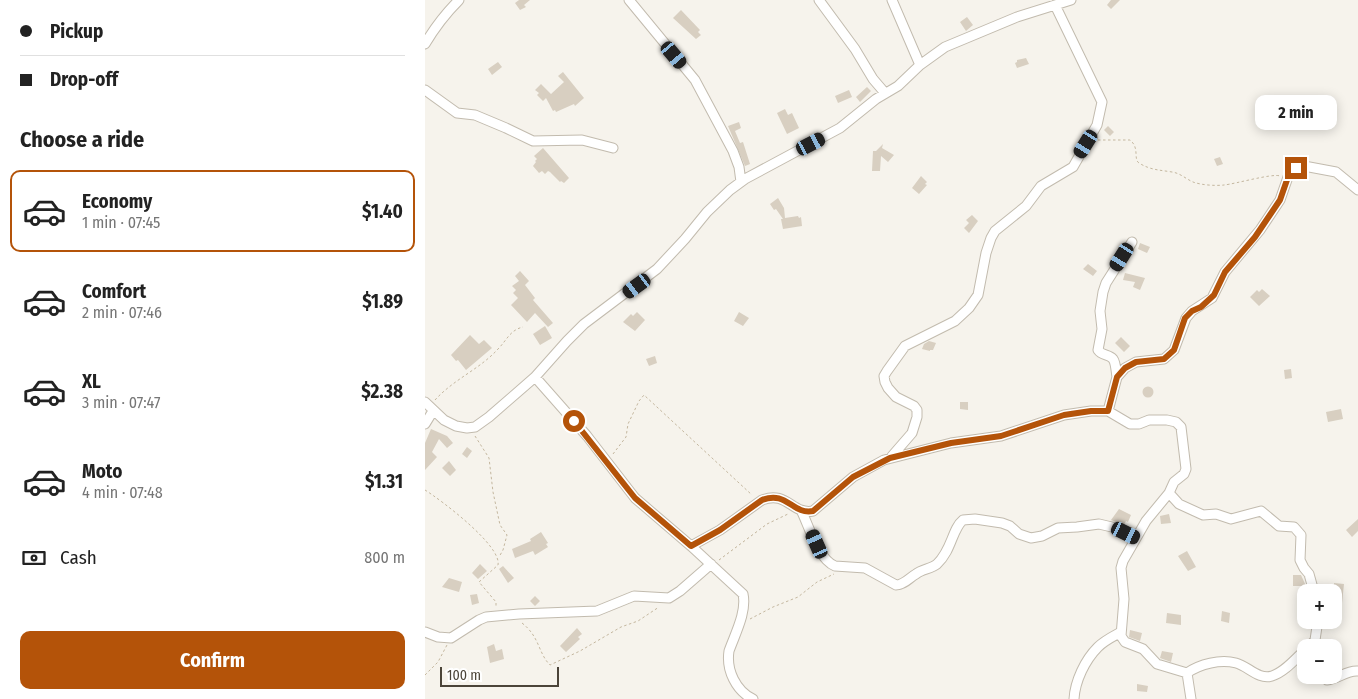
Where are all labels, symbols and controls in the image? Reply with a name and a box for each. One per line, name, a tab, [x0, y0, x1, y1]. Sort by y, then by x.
text: Pickup	[50, 20, 103, 43]
car	[658, 39, 689, 71]
text: Drop-off	[50, 68, 118, 91]
callout: 2 min	[1255, 96, 1337, 130]
text: 2 min	[1278, 103, 1314, 122]
text: Choose a ride	[20, 126, 144, 153]
car	[1071, 127, 1100, 161]
car	[794, 131, 827, 157]
route end	[1285, 157, 1307, 179]
icon: car	[22, 189, 67, 234]
text: Economy	[82, 190, 152, 213]
text: $1.40	[362, 200, 403, 223]
text: 1 min · 07:45	[82, 213, 160, 232]
car	[1107, 240, 1136, 274]
car	[620, 271, 653, 301]
icon: car	[22, 279, 67, 324]
text: Comfort	[82, 280, 146, 303]
text: $1.89	[362, 290, 403, 313]
text: 2 min · 07:46	[82, 303, 162, 322]
icon: car	[22, 369, 67, 414]
text: XL	[82, 370, 101, 393]
text: $2.38	[361, 380, 403, 403]
text: 3 min · 07:47	[82, 393, 160, 412]
route start	[563, 410, 585, 432]
icon: car	[22, 459, 67, 504]
text: Moto	[82, 460, 122, 483]
text: $1.31	[365, 470, 403, 493]
text: 4 min · 07:48	[82, 483, 163, 502]
car	[1109, 520, 1142, 546]
car	[804, 527, 829, 561]
icon: cash	[20, 544, 48, 572]
text: Cash	[60, 546, 97, 569]
text: 800 m	[364, 548, 405, 567]
map controls	[1297, 584, 1342, 684]
button: +	[1297, 584, 1342, 629]
button: Confirm	[20, 631, 405, 689]
button: −	[1297, 639, 1342, 684]
scale bar	[440, 664, 559, 687]
text: 100 m	[447, 667, 481, 684]

